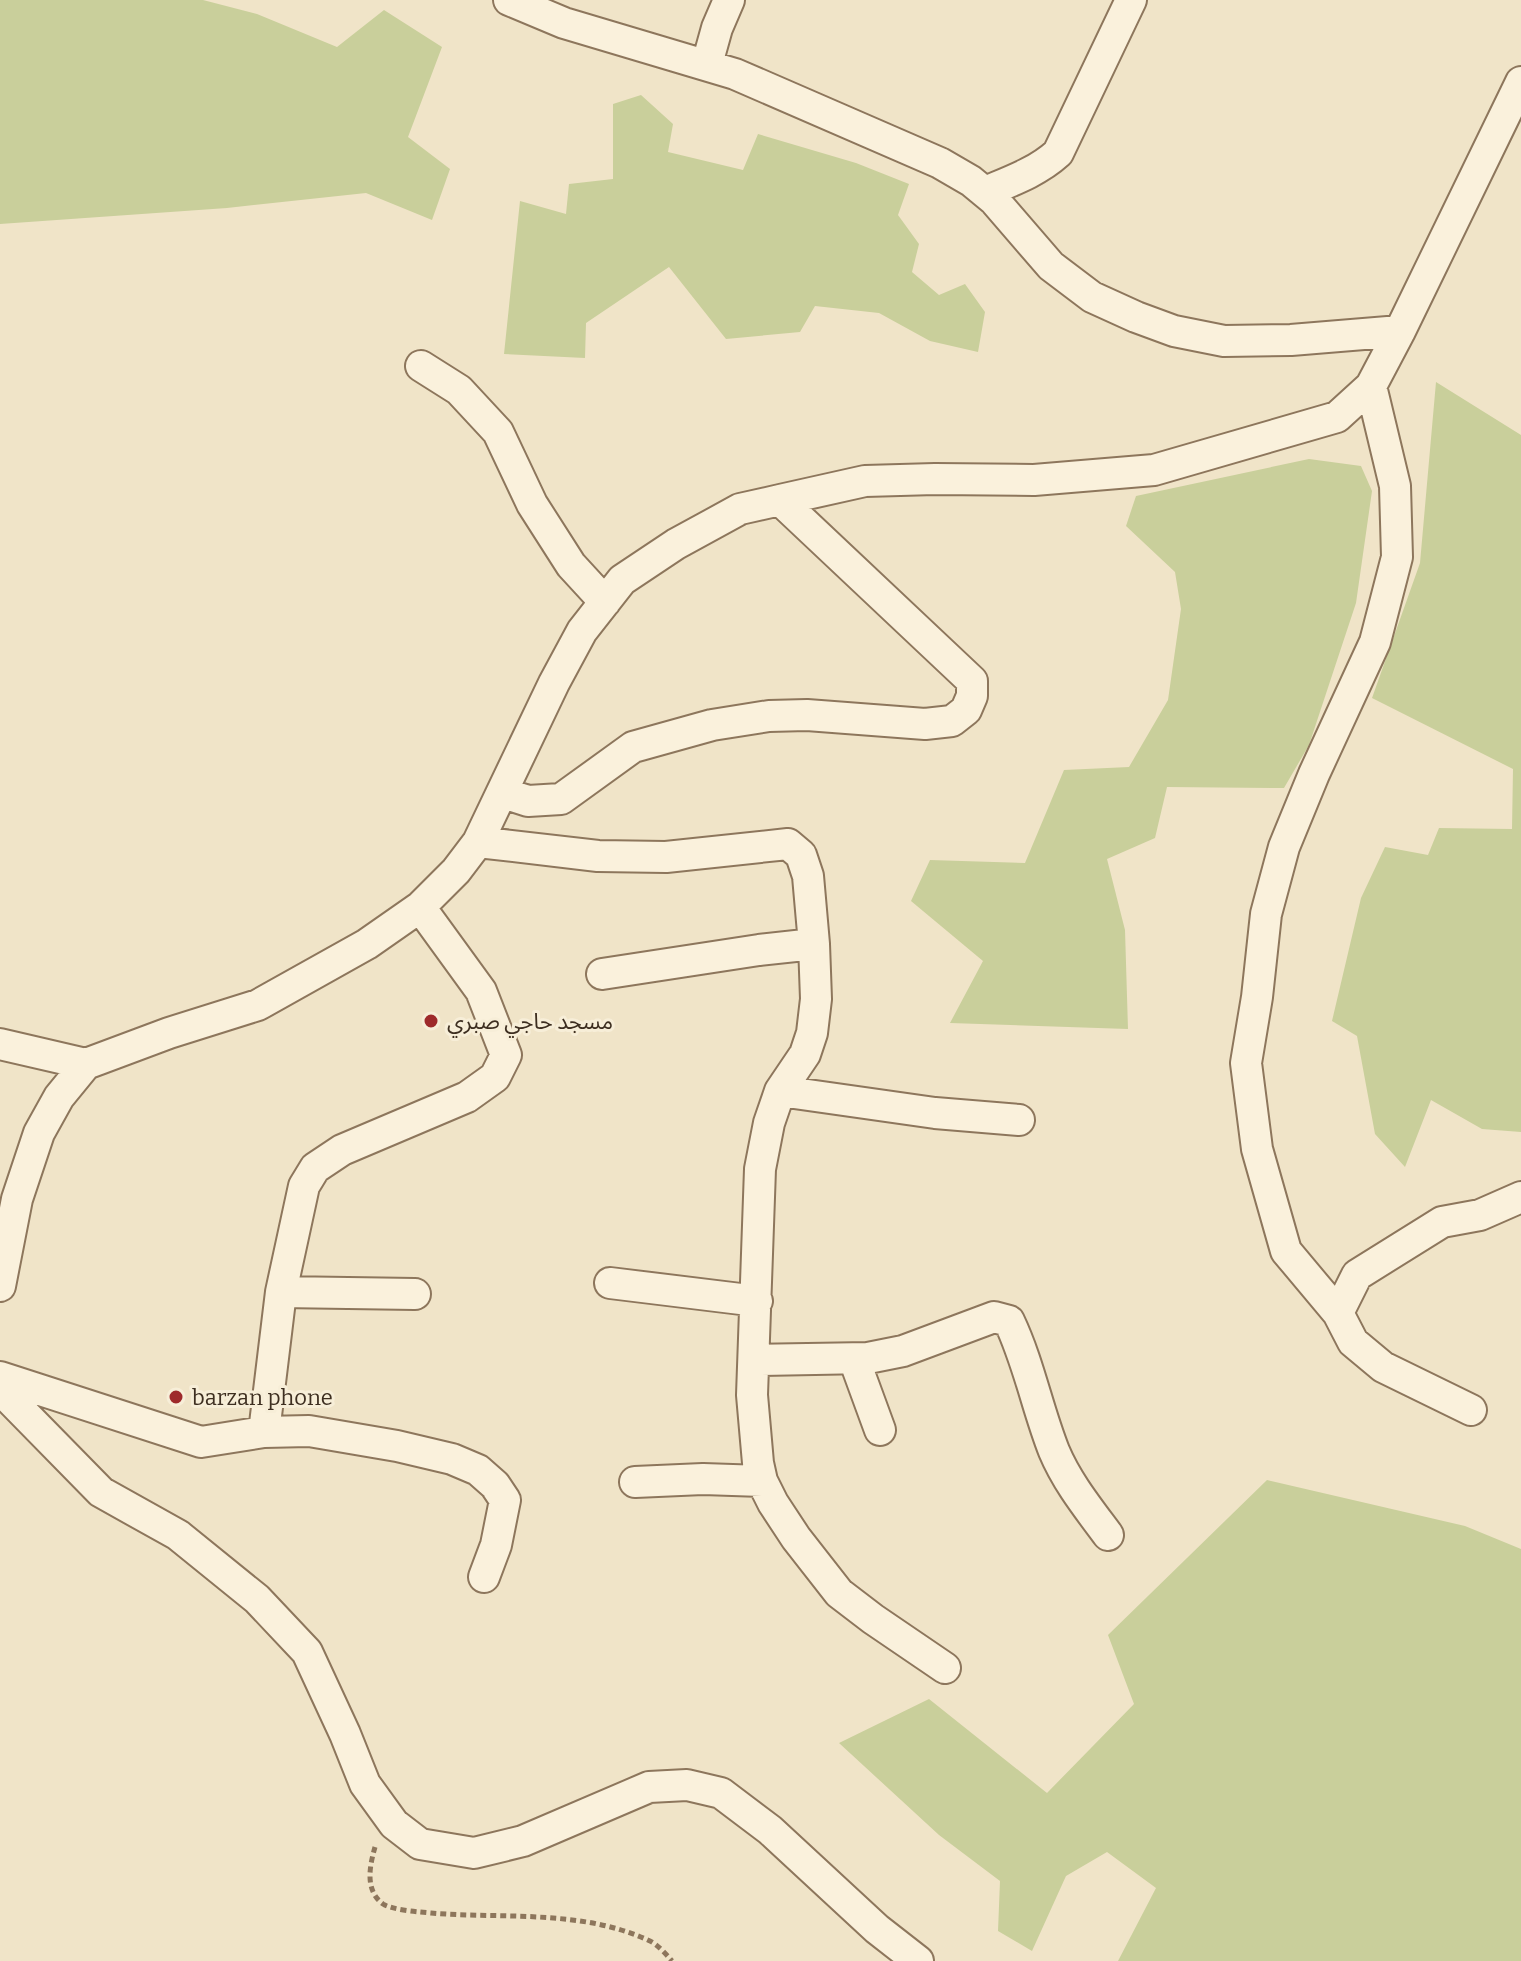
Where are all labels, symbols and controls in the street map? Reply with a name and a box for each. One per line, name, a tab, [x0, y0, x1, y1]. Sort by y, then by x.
place label: مسجد حاجي صبري	[447, 1008, 613, 1038]
marker: مسجد حاجي صبري	[422, 1012, 440, 1030]
place label: barzan phone	[192, 1384, 333, 1411]
marker: barzan phone	[167, 1388, 185, 1406]

